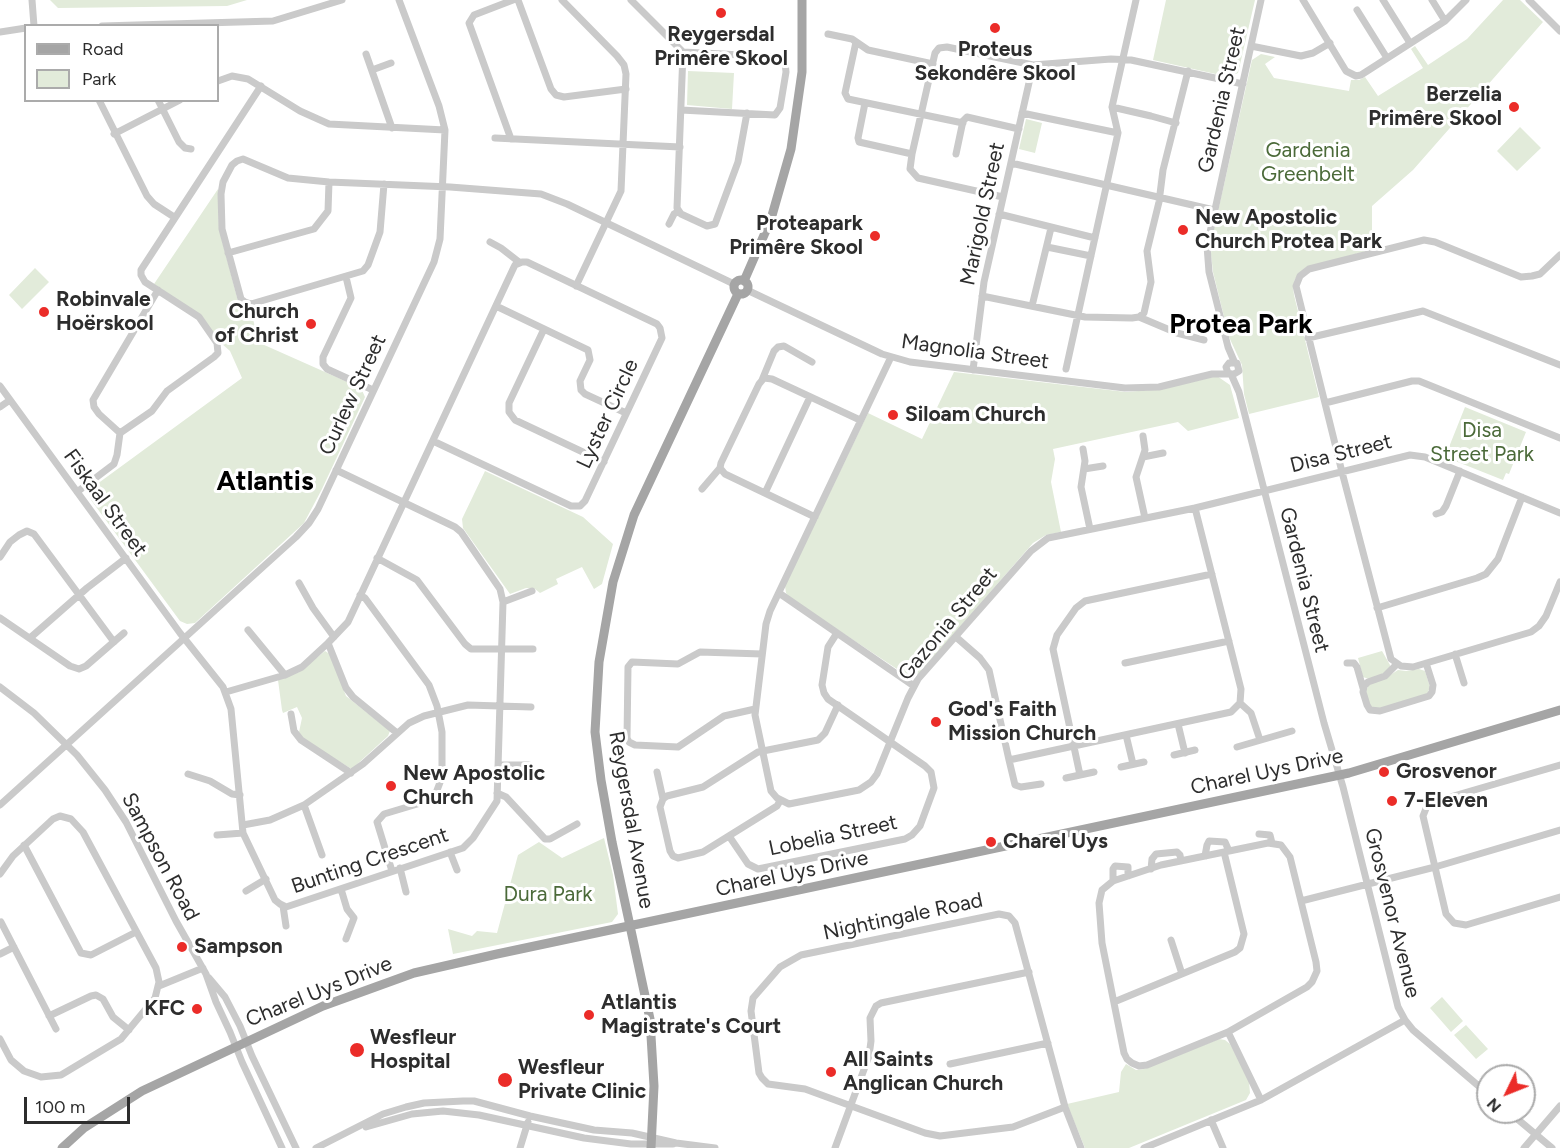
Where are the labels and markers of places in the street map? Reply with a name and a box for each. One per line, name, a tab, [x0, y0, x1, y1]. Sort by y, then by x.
marker: Reygersdal Primêre Skool	[714, 6, 728, 20]
marker: Proteus Sekondêre Skool	[988, 21, 1002, 35]
place label: Reygersdal Primêre Skool	[654, 22, 788, 72]
place label: Proteus Sekondêre Skool	[914, 37, 1076, 87]
place label: Berzelia Primêre Skool	[1368, 82, 1502, 132]
marker: Berzelia Primêre Skool	[1507, 100, 1521, 114]
place label: New Apostolic Church Protea Park	[1195, 205, 1382, 255]
place label: Proteapark Primêre Skool	[729, 211, 863, 261]
marker: New Apostolic Church Protea Park	[1176, 223, 1190, 237]
marker: Proteapark Primêre Skool	[868, 229, 882, 243]
place label: Robinvale Hoërskool	[56, 287, 154, 337]
place label: Church of Christ	[215, 299, 299, 349]
marker: Robinvale Hoërskool	[37, 305, 51, 319]
marker: Church of Christ	[304, 317, 318, 331]
place label: Siloam Church	[905, 402, 1046, 428]
marker: Siloam Church	[886, 408, 900, 422]
place label: God's Faith Mission Church	[948, 697, 1096, 747]
marker: God's Faith Mission Church	[929, 715, 943, 729]
place label: Grosvenor	[1396, 759, 1497, 785]
place label: New Apostolic Church	[403, 761, 545, 811]
marker: Grosvenor	[1377, 765, 1391, 779]
marker: New Apostolic Church	[384, 779, 398, 793]
place label: 7-Eleven	[1404, 788, 1488, 814]
marker: 7-Eleven	[1385, 794, 1399, 808]
place label: Charel Uys	[1003, 829, 1108, 855]
marker: Charel Uys	[984, 835, 998, 849]
place label: Sampson	[194, 934, 283, 960]
marker: Sampson	[175, 940, 189, 954]
place label: Atlantis Magistrate's Court	[601, 990, 781, 1040]
place label: KFC	[144, 996, 185, 1022]
marker: KFC	[190, 1002, 204, 1016]
marker: Atlantis Magistrate's Court	[582, 1008, 596, 1022]
place label: Wesfleur Hospital	[370, 1025, 456, 1075]
marker: Wesfleur Hospital	[348, 1041, 366, 1059]
place label: All Saints Anglican Church	[843, 1047, 1003, 1097]
place label: Wesfleur Private Clinic	[518, 1055, 646, 1105]
marker: All Saints Anglican Church	[824, 1065, 838, 1079]
marker: Wesfleur Private Clinic	[496, 1071, 514, 1089]

